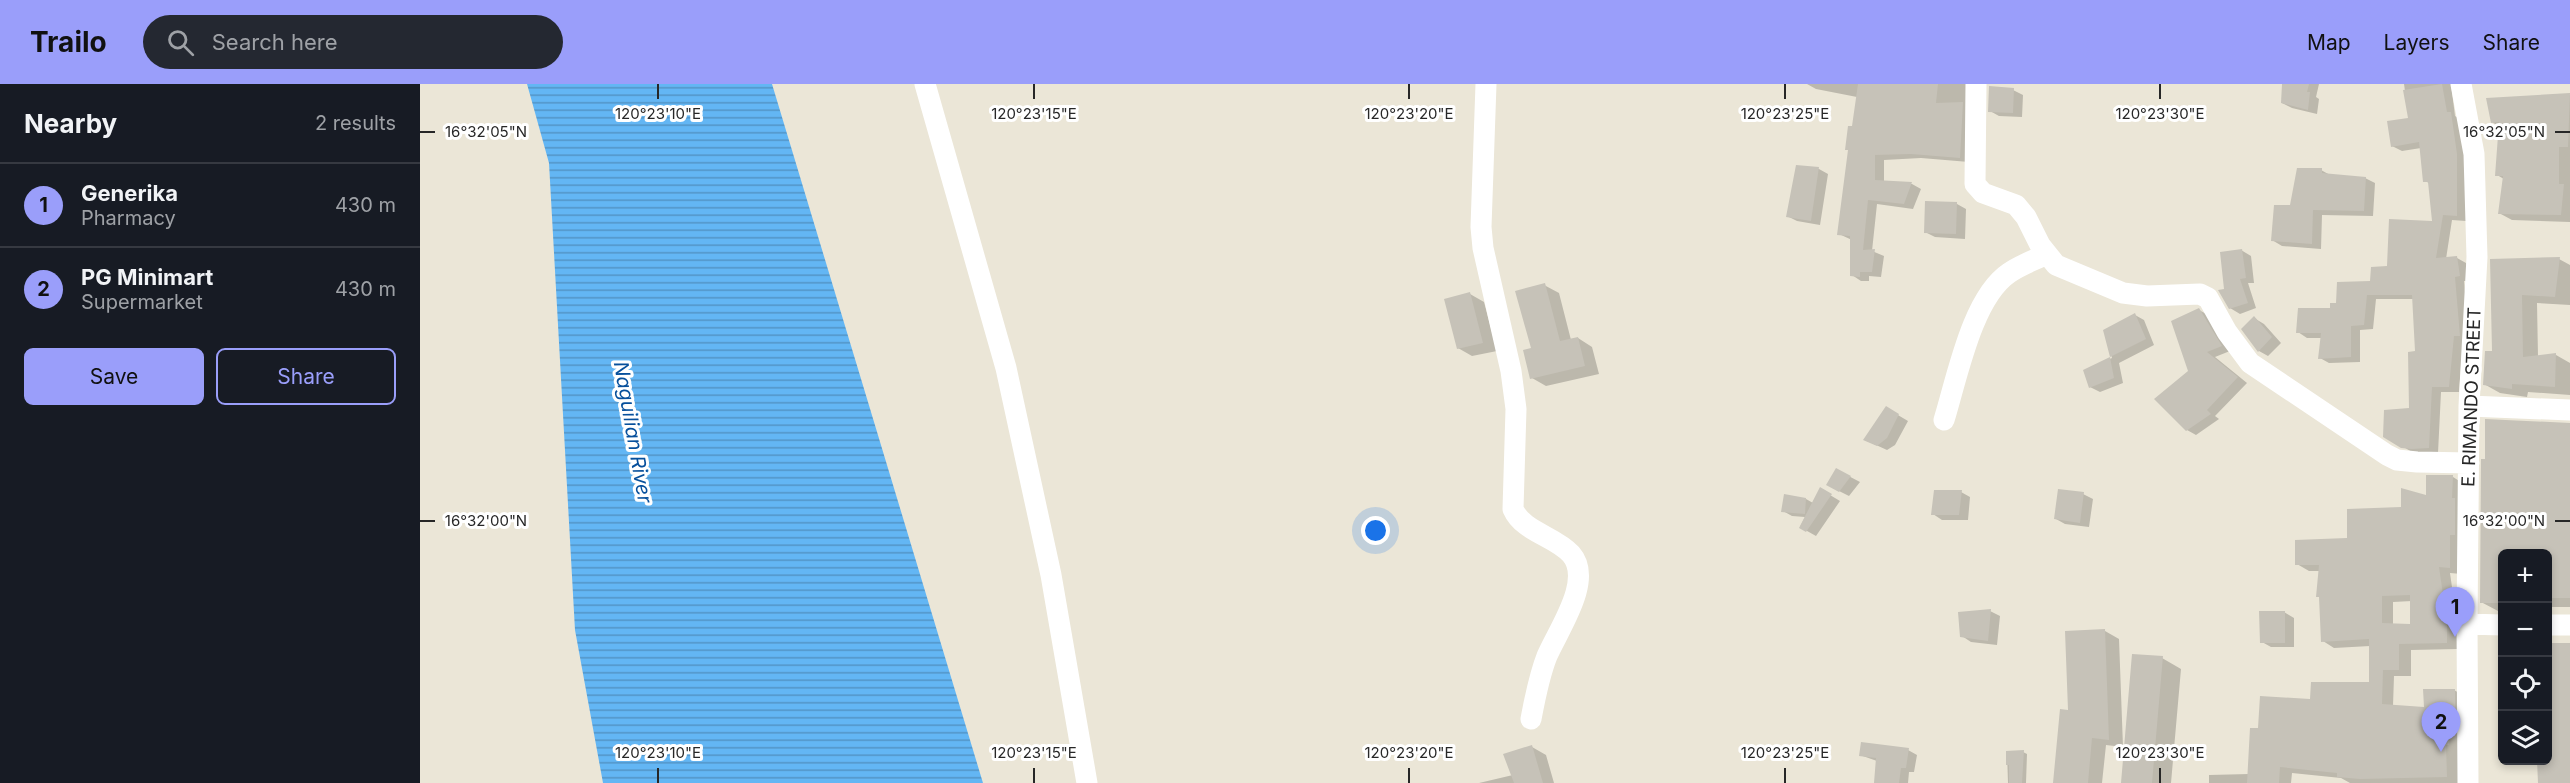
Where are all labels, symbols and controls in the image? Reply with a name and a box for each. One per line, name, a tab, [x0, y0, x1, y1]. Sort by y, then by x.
search box	[143, 15, 563, 69]
text: Trailo	[30, 25, 107, 59]
icon: search	[164, 26, 197, 59]
text: Search here	[212, 29, 338, 55]
text: Map	[2307, 30, 2351, 55]
text: Layers	[2384, 30, 2450, 55]
text: Share	[2483, 30, 2540, 55]
text: 120°23'10"E	[615, 104, 701, 123]
text: 120°23'15"E	[991, 104, 1077, 123]
text: 120°23'20"E	[1364, 104, 1454, 123]
text: 120°23'25"E	[1741, 104, 1829, 123]
text: 120°23'30"E	[2115, 104, 2205, 123]
text: Nearby	[24, 108, 117, 139]
text: 2 results	[315, 111, 396, 135]
text: 16°32'05"N	[445, 122, 527, 141]
text: 16°32'05"N	[2463, 122, 2545, 141]
text: Generika	[81, 180, 178, 206]
text: 1	[39, 193, 48, 217]
text: 430 m	[335, 193, 396, 217]
text: Pharmacy	[81, 206, 176, 230]
text: PG Minimart	[81, 264, 213, 290]
text: 2	[37, 277, 50, 301]
text: 430 m	[335, 277, 396, 301]
text: Supermarket	[81, 290, 203, 314]
street label: E. RIMANDO STREET	[2457, 307, 2485, 487]
button: Save	[24, 348, 204, 405]
button: Share	[216, 348, 396, 405]
water label: Naguilian River	[609, 359, 657, 505]
text: 16°32'00"N	[445, 511, 527, 530]
text: 16°32'00"N	[2463, 511, 2545, 530]
your location	[1361, 516, 1390, 545]
map controls	[2498, 549, 2552, 765]
button: +	[2498, 549, 2552, 603]
pin: 1	[2436, 588, 2474, 637]
button: −	[2498, 603, 2552, 657]
button: locate	[2498, 657, 2552, 711]
pin: 2	[2422, 702, 2460, 752]
button: layers	[2498, 711, 2552, 765]
text: 120°23'10"E	[615, 743, 701, 762]
text: 120°23'15"E	[991, 743, 1077, 762]
text: 120°23'20"E	[1364, 743, 1454, 762]
text: 120°23'25"E	[1741, 743, 1829, 762]
text: 120°23'30"E	[2115, 743, 2205, 762]

